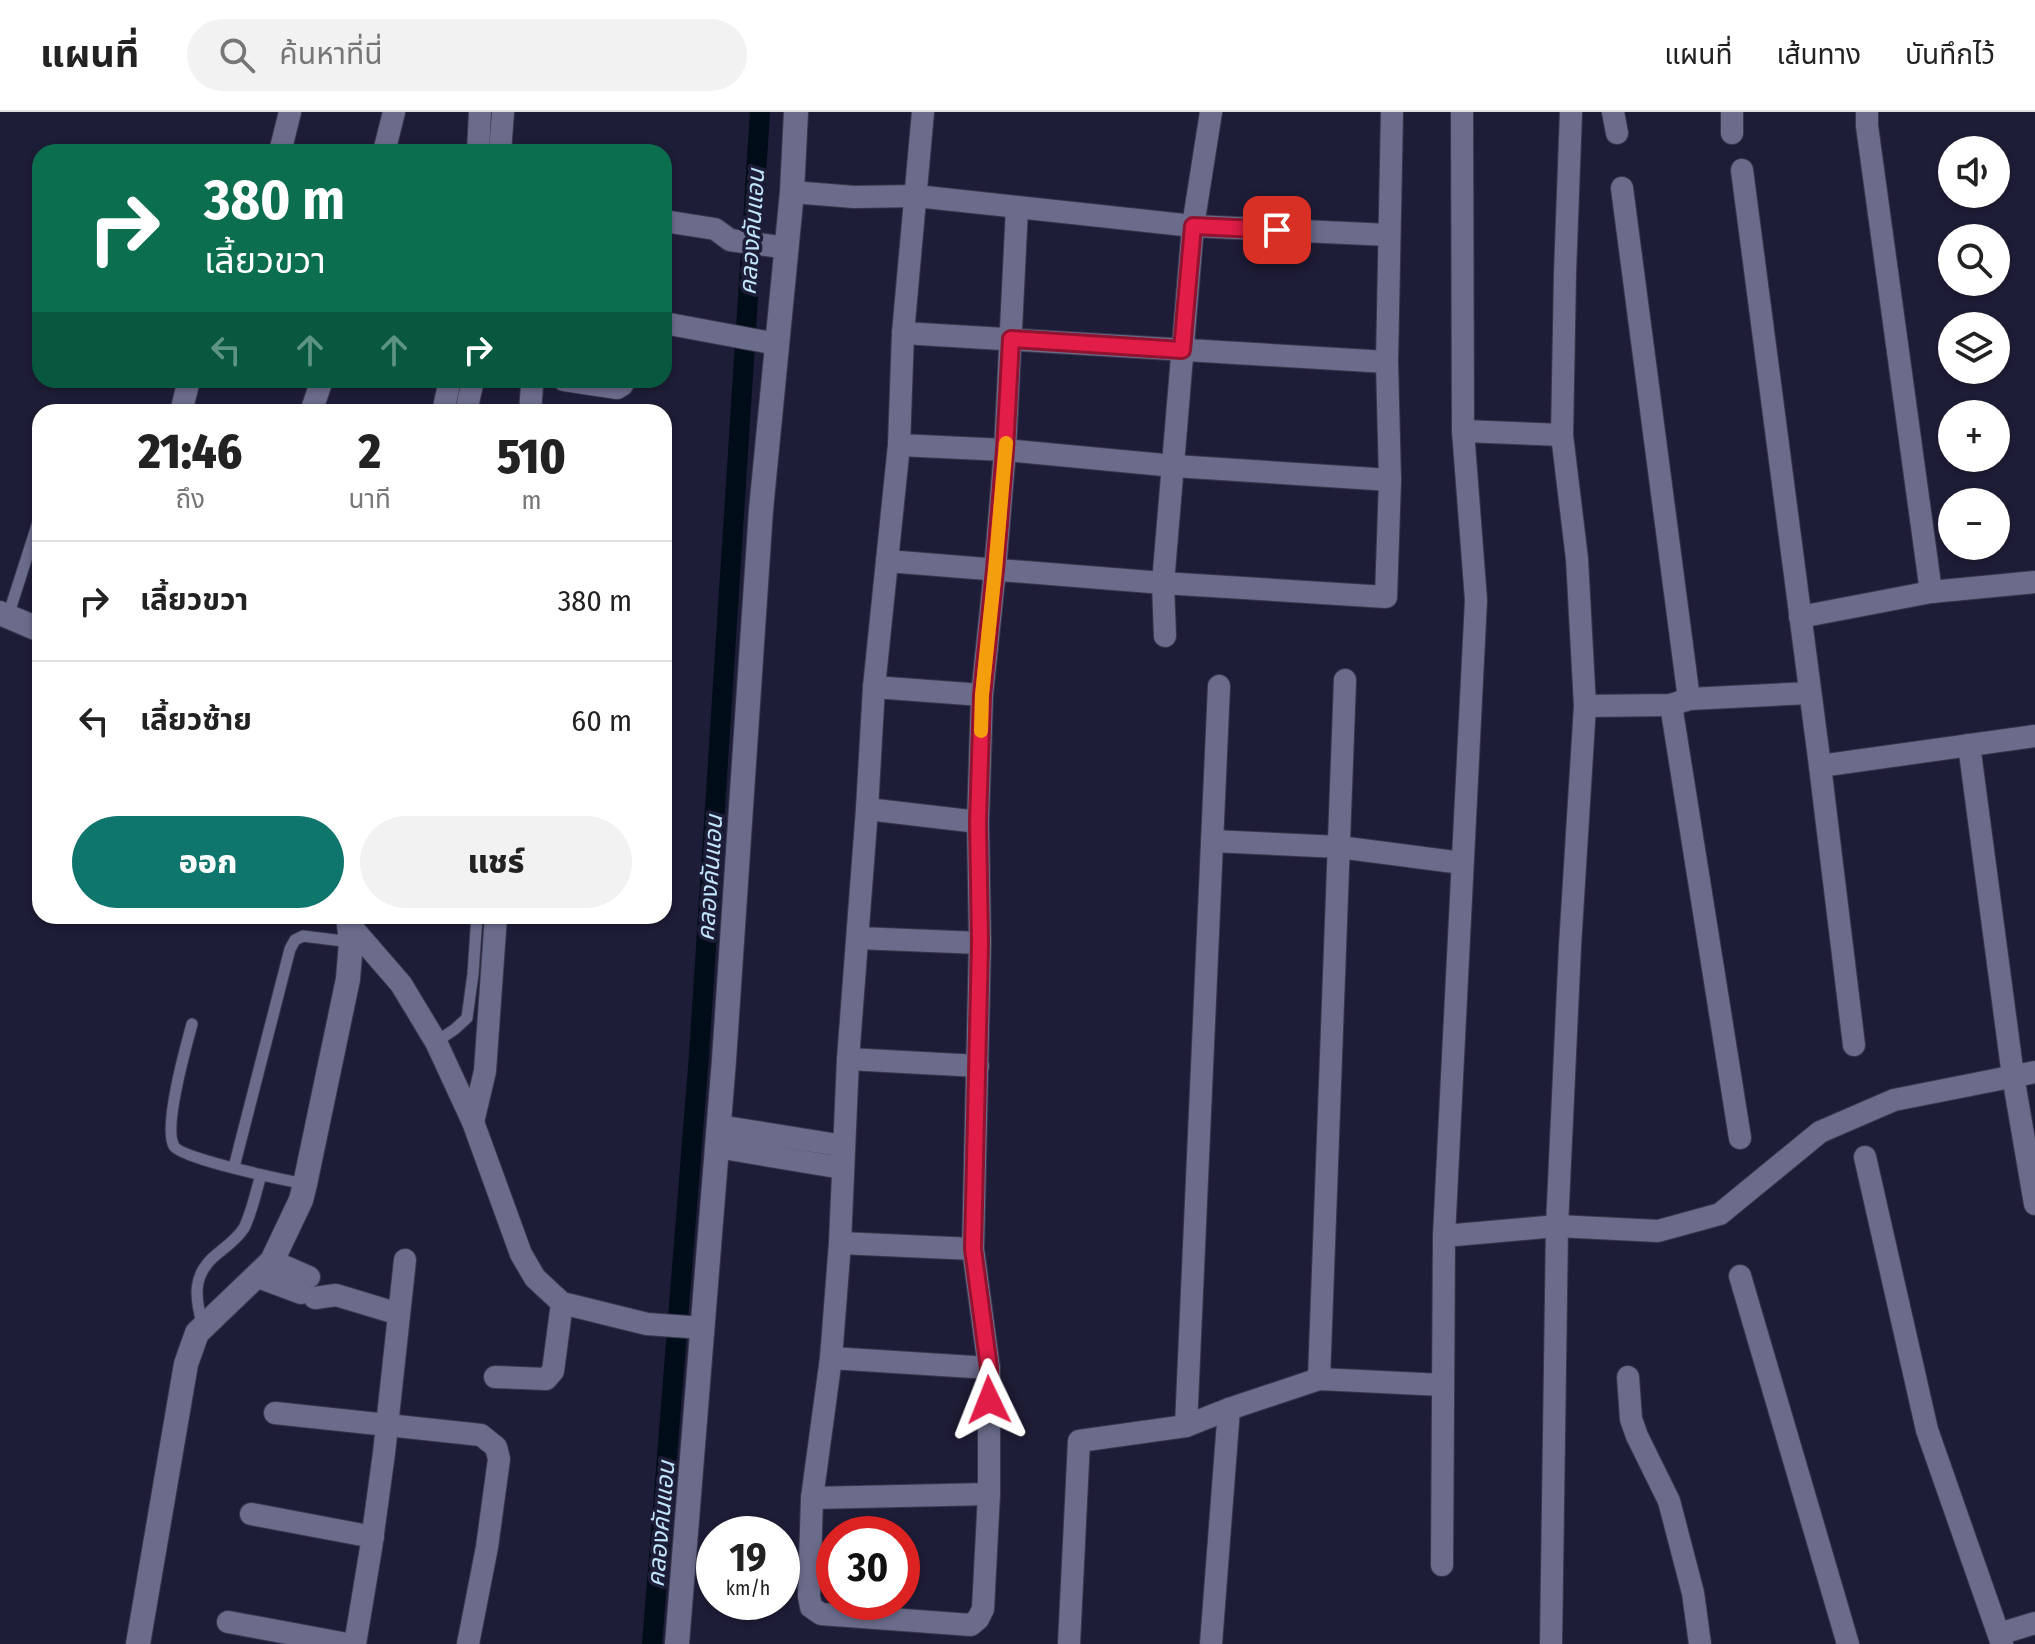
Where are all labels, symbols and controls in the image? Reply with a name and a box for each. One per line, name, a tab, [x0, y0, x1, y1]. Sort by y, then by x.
search box	[187, 19, 747, 91]
text: แผนที่	[40, 31, 139, 77]
icon: search	[215, 33, 259, 77]
text: ค้นหาที่นี่	[279, 36, 383, 72]
text: แผนที่	[1664, 38, 1732, 71]
text: เส้นทาง	[1776, 38, 1861, 71]
text: บันทึกไว้	[1905, 38, 1995, 71]
map controls	[1938, 136, 2010, 560]
button: sound	[1938, 136, 2010, 208]
text: 380 m	[204, 167, 345, 234]
water label: คลองคันแอน	[734, 167, 770, 296]
icon: right	[72, 176, 176, 280]
pin	[1243, 196, 1311, 264]
icon: arrive	[1255, 208, 1299, 252]
button: search	[1938, 224, 2010, 296]
text: เลี้ยวขวา	[204, 239, 326, 283]
button: layers	[1938, 312, 2010, 384]
icon: left	[204, 328, 248, 372]
icon: ahead	[288, 328, 332, 372]
icon: ahead	[372, 328, 416, 372]
icon: right	[456, 328, 500, 372]
button: +	[1938, 400, 2010, 472]
text: 21:46	[138, 423, 242, 481]
text: 2	[358, 423, 381, 481]
text: 510	[497, 428, 566, 486]
text: ถึง	[175, 484, 205, 515]
text: นาที	[349, 484, 391, 515]
text: m	[521, 485, 541, 516]
button: −	[1938, 488, 2010, 560]
icon: right	[72, 579, 116, 623]
text: เลี้ยวขวา	[140, 582, 248, 618]
text: 380 m	[558, 583, 632, 619]
icon: left	[72, 699, 116, 743]
text: เลี้ยวซ้าย	[140, 702, 252, 738]
text: 60 m	[571, 703, 632, 739]
water label: คลองคันแอน	[692, 813, 728, 942]
button: ออก	[72, 816, 344, 908]
button: แชร์	[360, 816, 632, 908]
position arrow	[947, 1358, 1031, 1442]
water label: คลองคันแอน	[642, 1459, 681, 1588]
speed limit sign: 30	[816, 1516, 920, 1620]
text: 19	[729, 1534, 767, 1582]
text: km/h	[726, 1576, 770, 1600]

